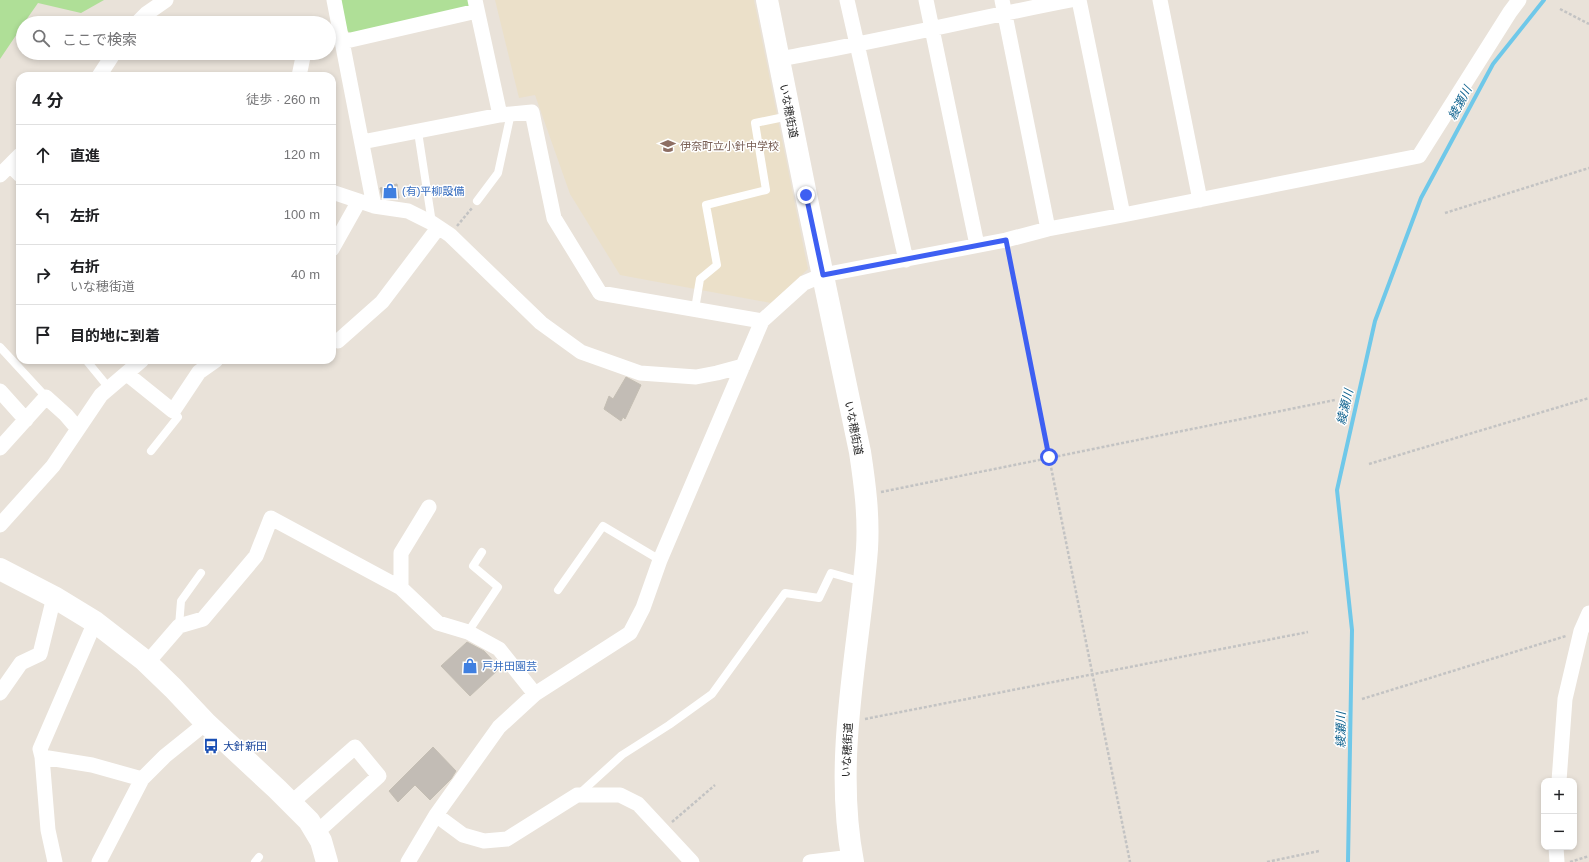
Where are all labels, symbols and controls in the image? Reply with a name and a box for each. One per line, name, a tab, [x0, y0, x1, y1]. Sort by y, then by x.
search box	[16, 16, 336, 60]
icon: search	[30, 27, 52, 49]
text: ここで検索	[62, 31, 137, 48]
water label: 綾瀬川	[1445, 82, 1476, 122]
street label: いな穂街道	[778, 83, 800, 139]
text: 4 分	[32, 91, 63, 110]
text: 徒歩 · 260 m	[246, 92, 320, 107]
school or university icon: 伊奈町立小針中学校	[659, 137, 677, 155]
place label: 伊奈町立小針中学校	[680, 140, 779, 152]
icon: ahead	[32, 144, 54, 166]
text: 直進	[70, 147, 100, 164]
text: 120 m	[284, 147, 320, 162]
shop icon: (有)平柳設備	[381, 182, 399, 200]
place label: (有)平柳設備	[402, 185, 464, 197]
route end	[797, 186, 815, 204]
icon: left	[32, 204, 54, 226]
text: 左折	[70, 207, 100, 224]
text: 100 m	[284, 207, 320, 222]
text: 右折	[70, 258, 100, 275]
icon: right	[32, 264, 54, 286]
text: 40 m	[291, 267, 320, 282]
text: いな穂街道	[70, 279, 135, 294]
icon: arrive	[32, 324, 54, 346]
text: 目的地に到着	[70, 327, 160, 344]
water label: 綾瀬川	[1334, 386, 1356, 426]
street label: いな穂街道	[843, 400, 865, 456]
route start	[1040, 448, 1058, 466]
shop icon: 戸井田園芸	[461, 657, 479, 675]
place label: 戸井田園芸	[482, 660, 537, 672]
water label: 綾瀬川	[1334, 710, 1348, 748]
street label: いな穂街道	[840, 722, 854, 778]
bus stop icon: 大針新田	[202, 737, 220, 755]
place label: 大針新田	[223, 740, 267, 752]
map controls	[1541, 778, 1577, 850]
button: +	[1541, 778, 1577, 814]
button: −	[1541, 814, 1577, 850]

